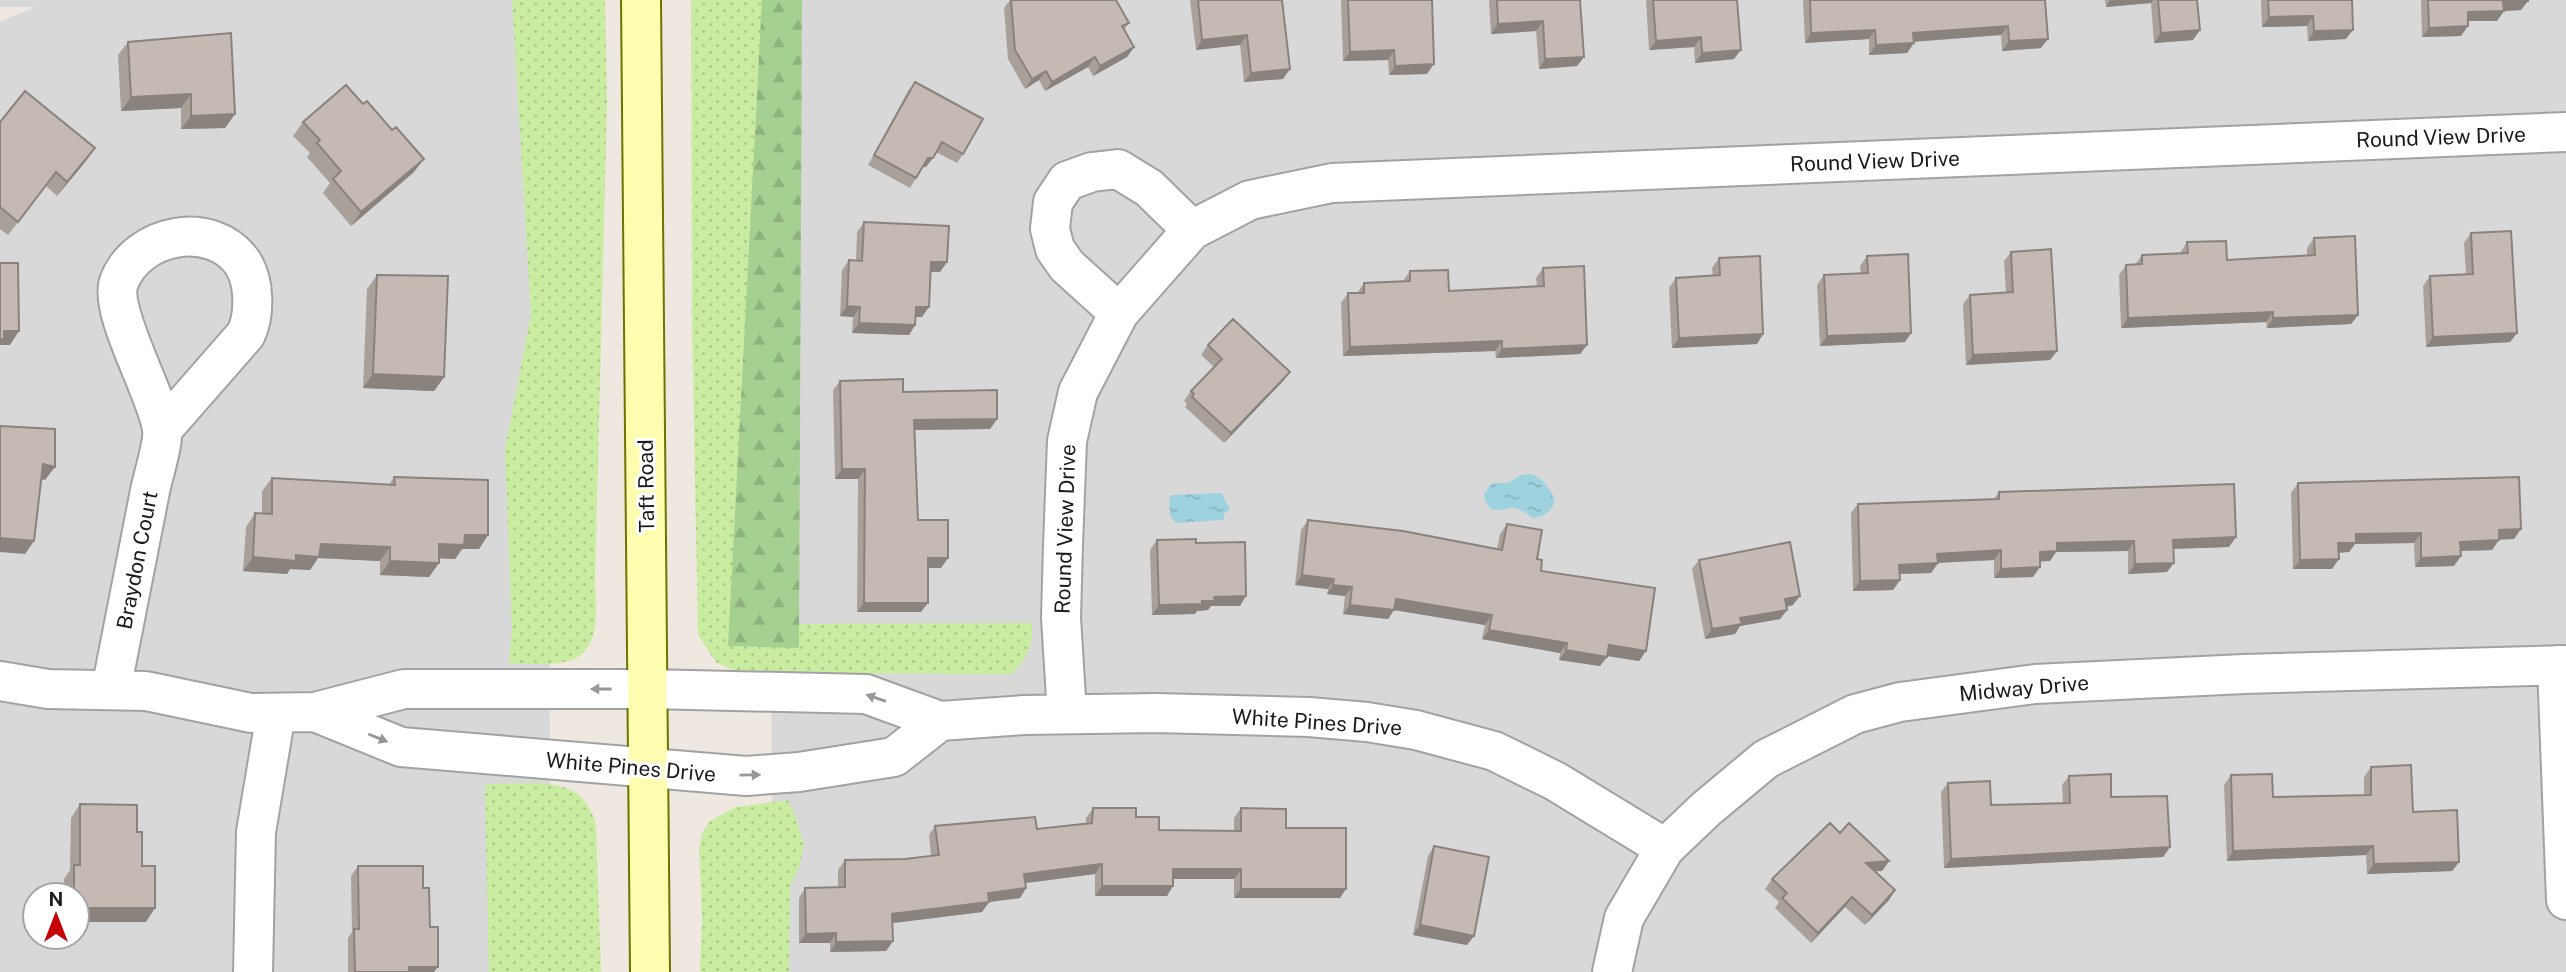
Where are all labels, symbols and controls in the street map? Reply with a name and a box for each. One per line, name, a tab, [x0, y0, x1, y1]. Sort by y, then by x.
street label: Round View Drive	[2356, 122, 2526, 152]
street label: Round View Drive	[1790, 146, 1960, 176]
street label: Taft Road	[633, 439, 659, 533]
street label: Round View Drive	[1050, 444, 1080, 614]
street label: Braydon Court	[111, 489, 163, 631]
street label: Midway Drive	[1958, 670, 2090, 706]
one-way arrow	[589, 683, 611, 695]
one-way arrow	[866, 692, 887, 703]
street label: White Pines Drive	[1231, 704, 1403, 740]
one-way arrow	[368, 733, 389, 744]
street label: White Pines Drive	[545, 747, 717, 787]
one-way arrow	[739, 769, 761, 781]
north arrow	[21, 881, 91, 951]
text: N	[49, 888, 63, 910]

